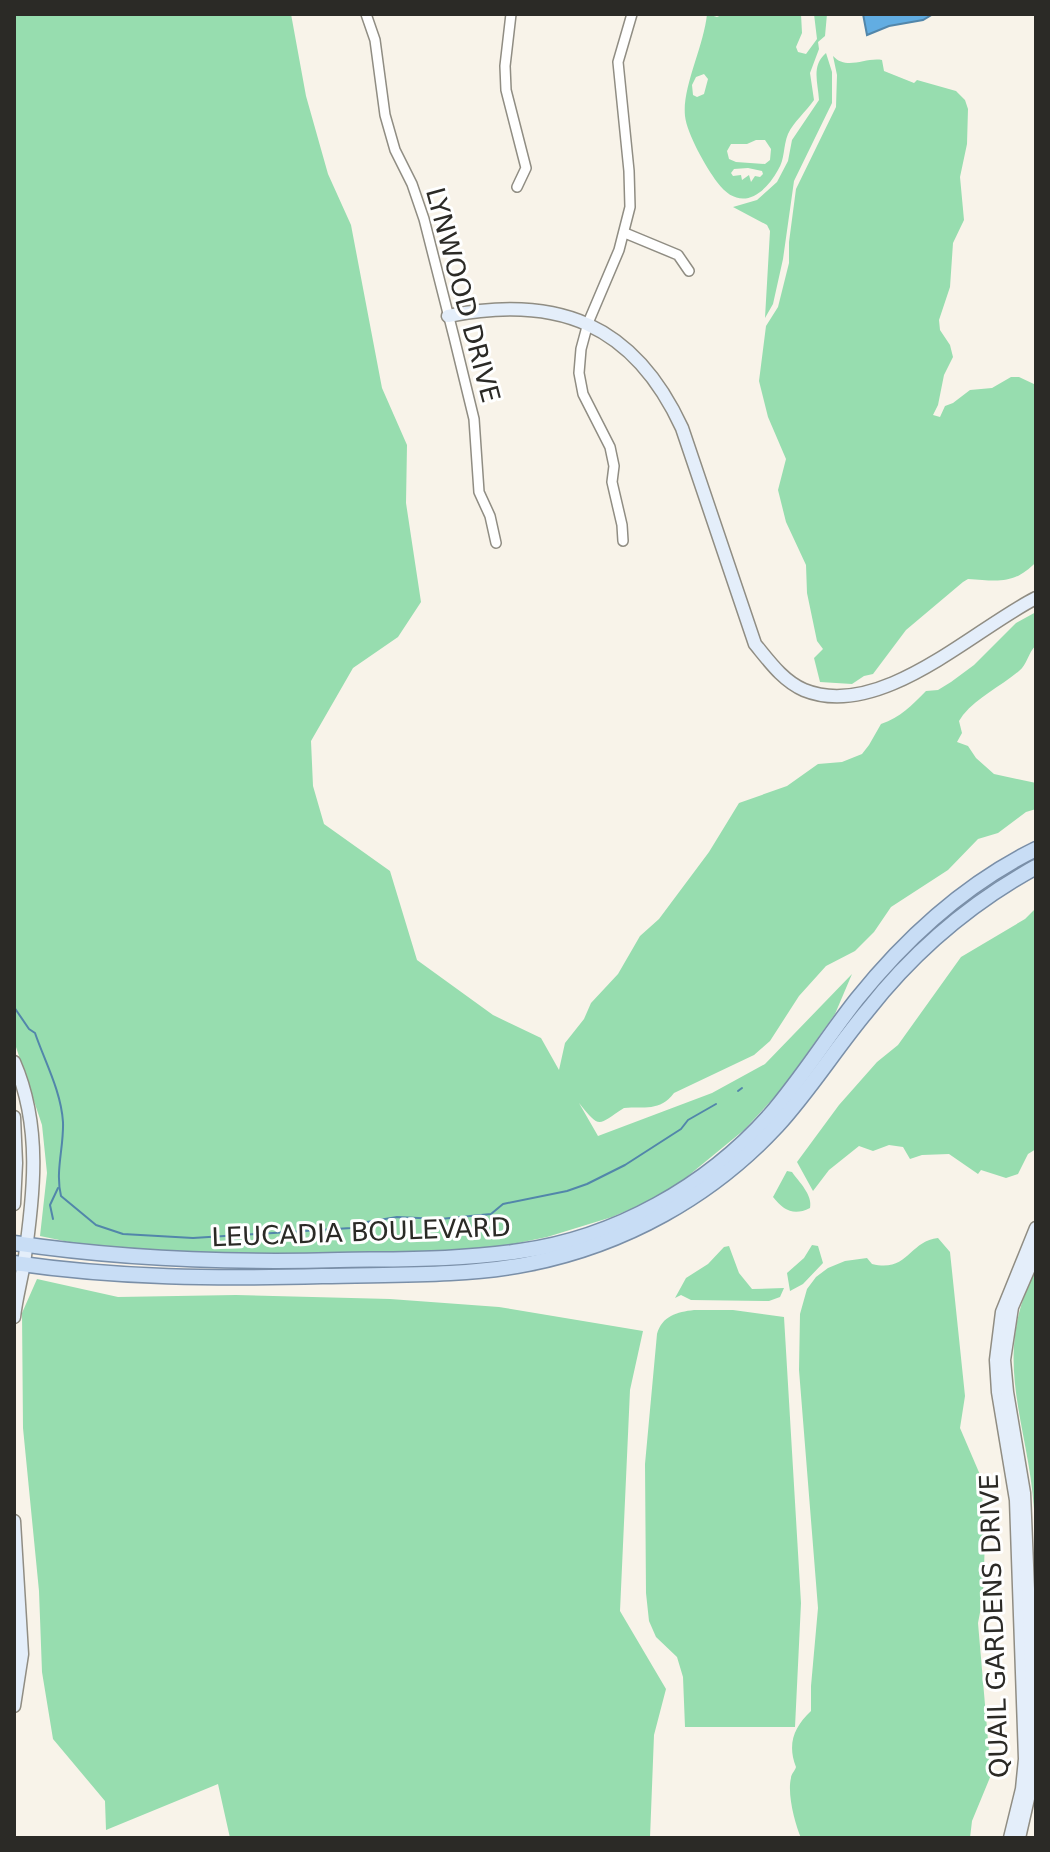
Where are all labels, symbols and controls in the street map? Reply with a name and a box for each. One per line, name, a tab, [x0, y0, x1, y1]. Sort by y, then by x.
street label: LYNWOOD DRIVE	[420, 184, 506, 406]
street label: LEUCADIA BOULEVARD	[211, 1212, 511, 1252]
street label: QUAIL GARDENS DRIVE	[974, 1473, 1014, 1779]

